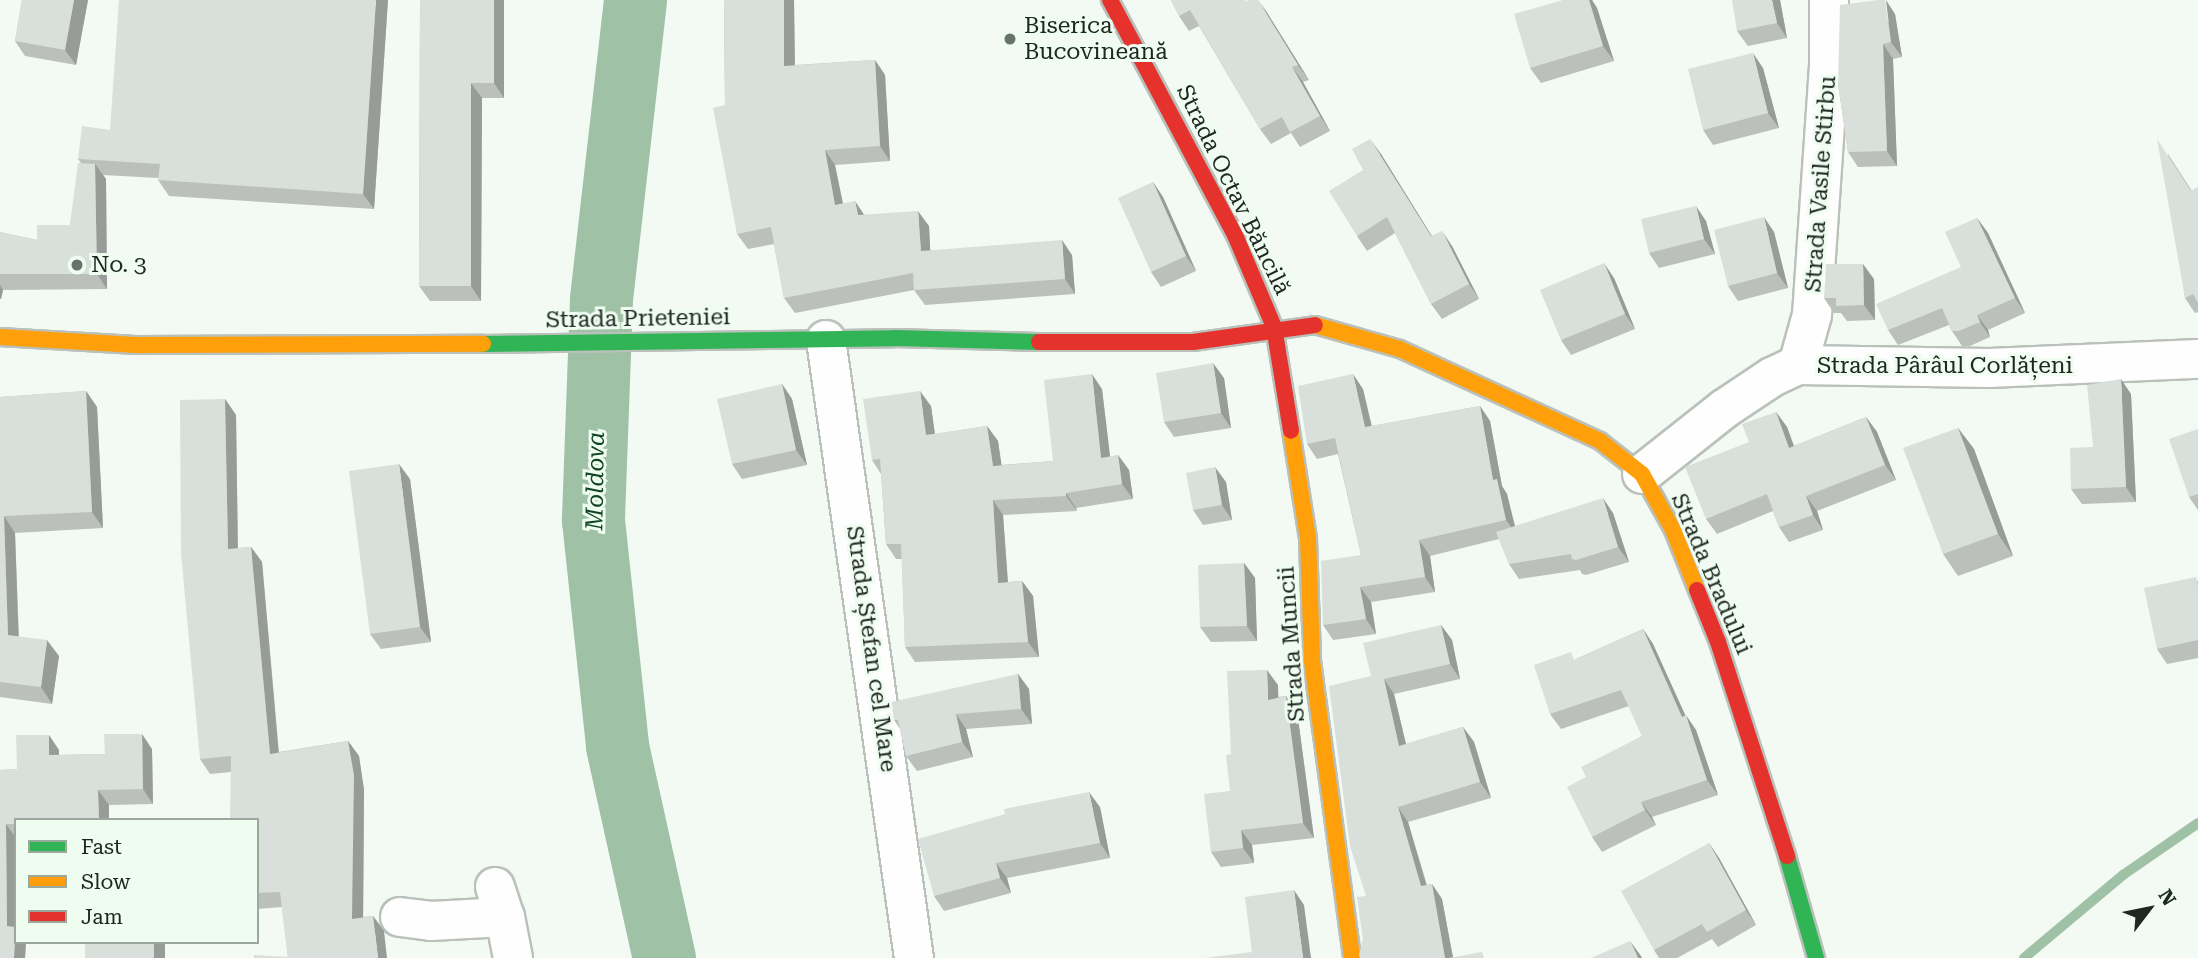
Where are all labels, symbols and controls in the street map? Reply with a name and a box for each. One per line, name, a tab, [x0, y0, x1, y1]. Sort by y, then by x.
place label: Biserica Bucovineană	[1024, 12, 1168, 66]
marker: Biserica Bucovineană	[1002, 31, 1018, 47]
street label: Strada Vasile Stirbu	[1800, 75, 1842, 293]
street label: Strada Octav Băncilă	[1170, 80, 1296, 300]
place label: No. 3	[91, 251, 147, 279]
marker: No. 3	[69, 257, 85, 273]
street label: Strada Prieteniei	[545, 304, 731, 334]
street label: Strada Pârâul Corlățeni	[1817, 352, 2073, 380]
water label: Moldova	[581, 431, 611, 531]
street label: Strada Bradului	[1665, 489, 1757, 659]
street label: Strada Ștefan cel Mare	[840, 524, 902, 774]
street label: Strada Muncii	[1273, 565, 1311, 723]
legend	[14, 818, 259, 944]
text: Fast	[81, 835, 122, 859]
text: Slow	[81, 870, 130, 894]
north arrow	[2114, 874, 2184, 944]
text: N	[2154, 885, 2181, 910]
text: Jam	[81, 905, 123, 929]

